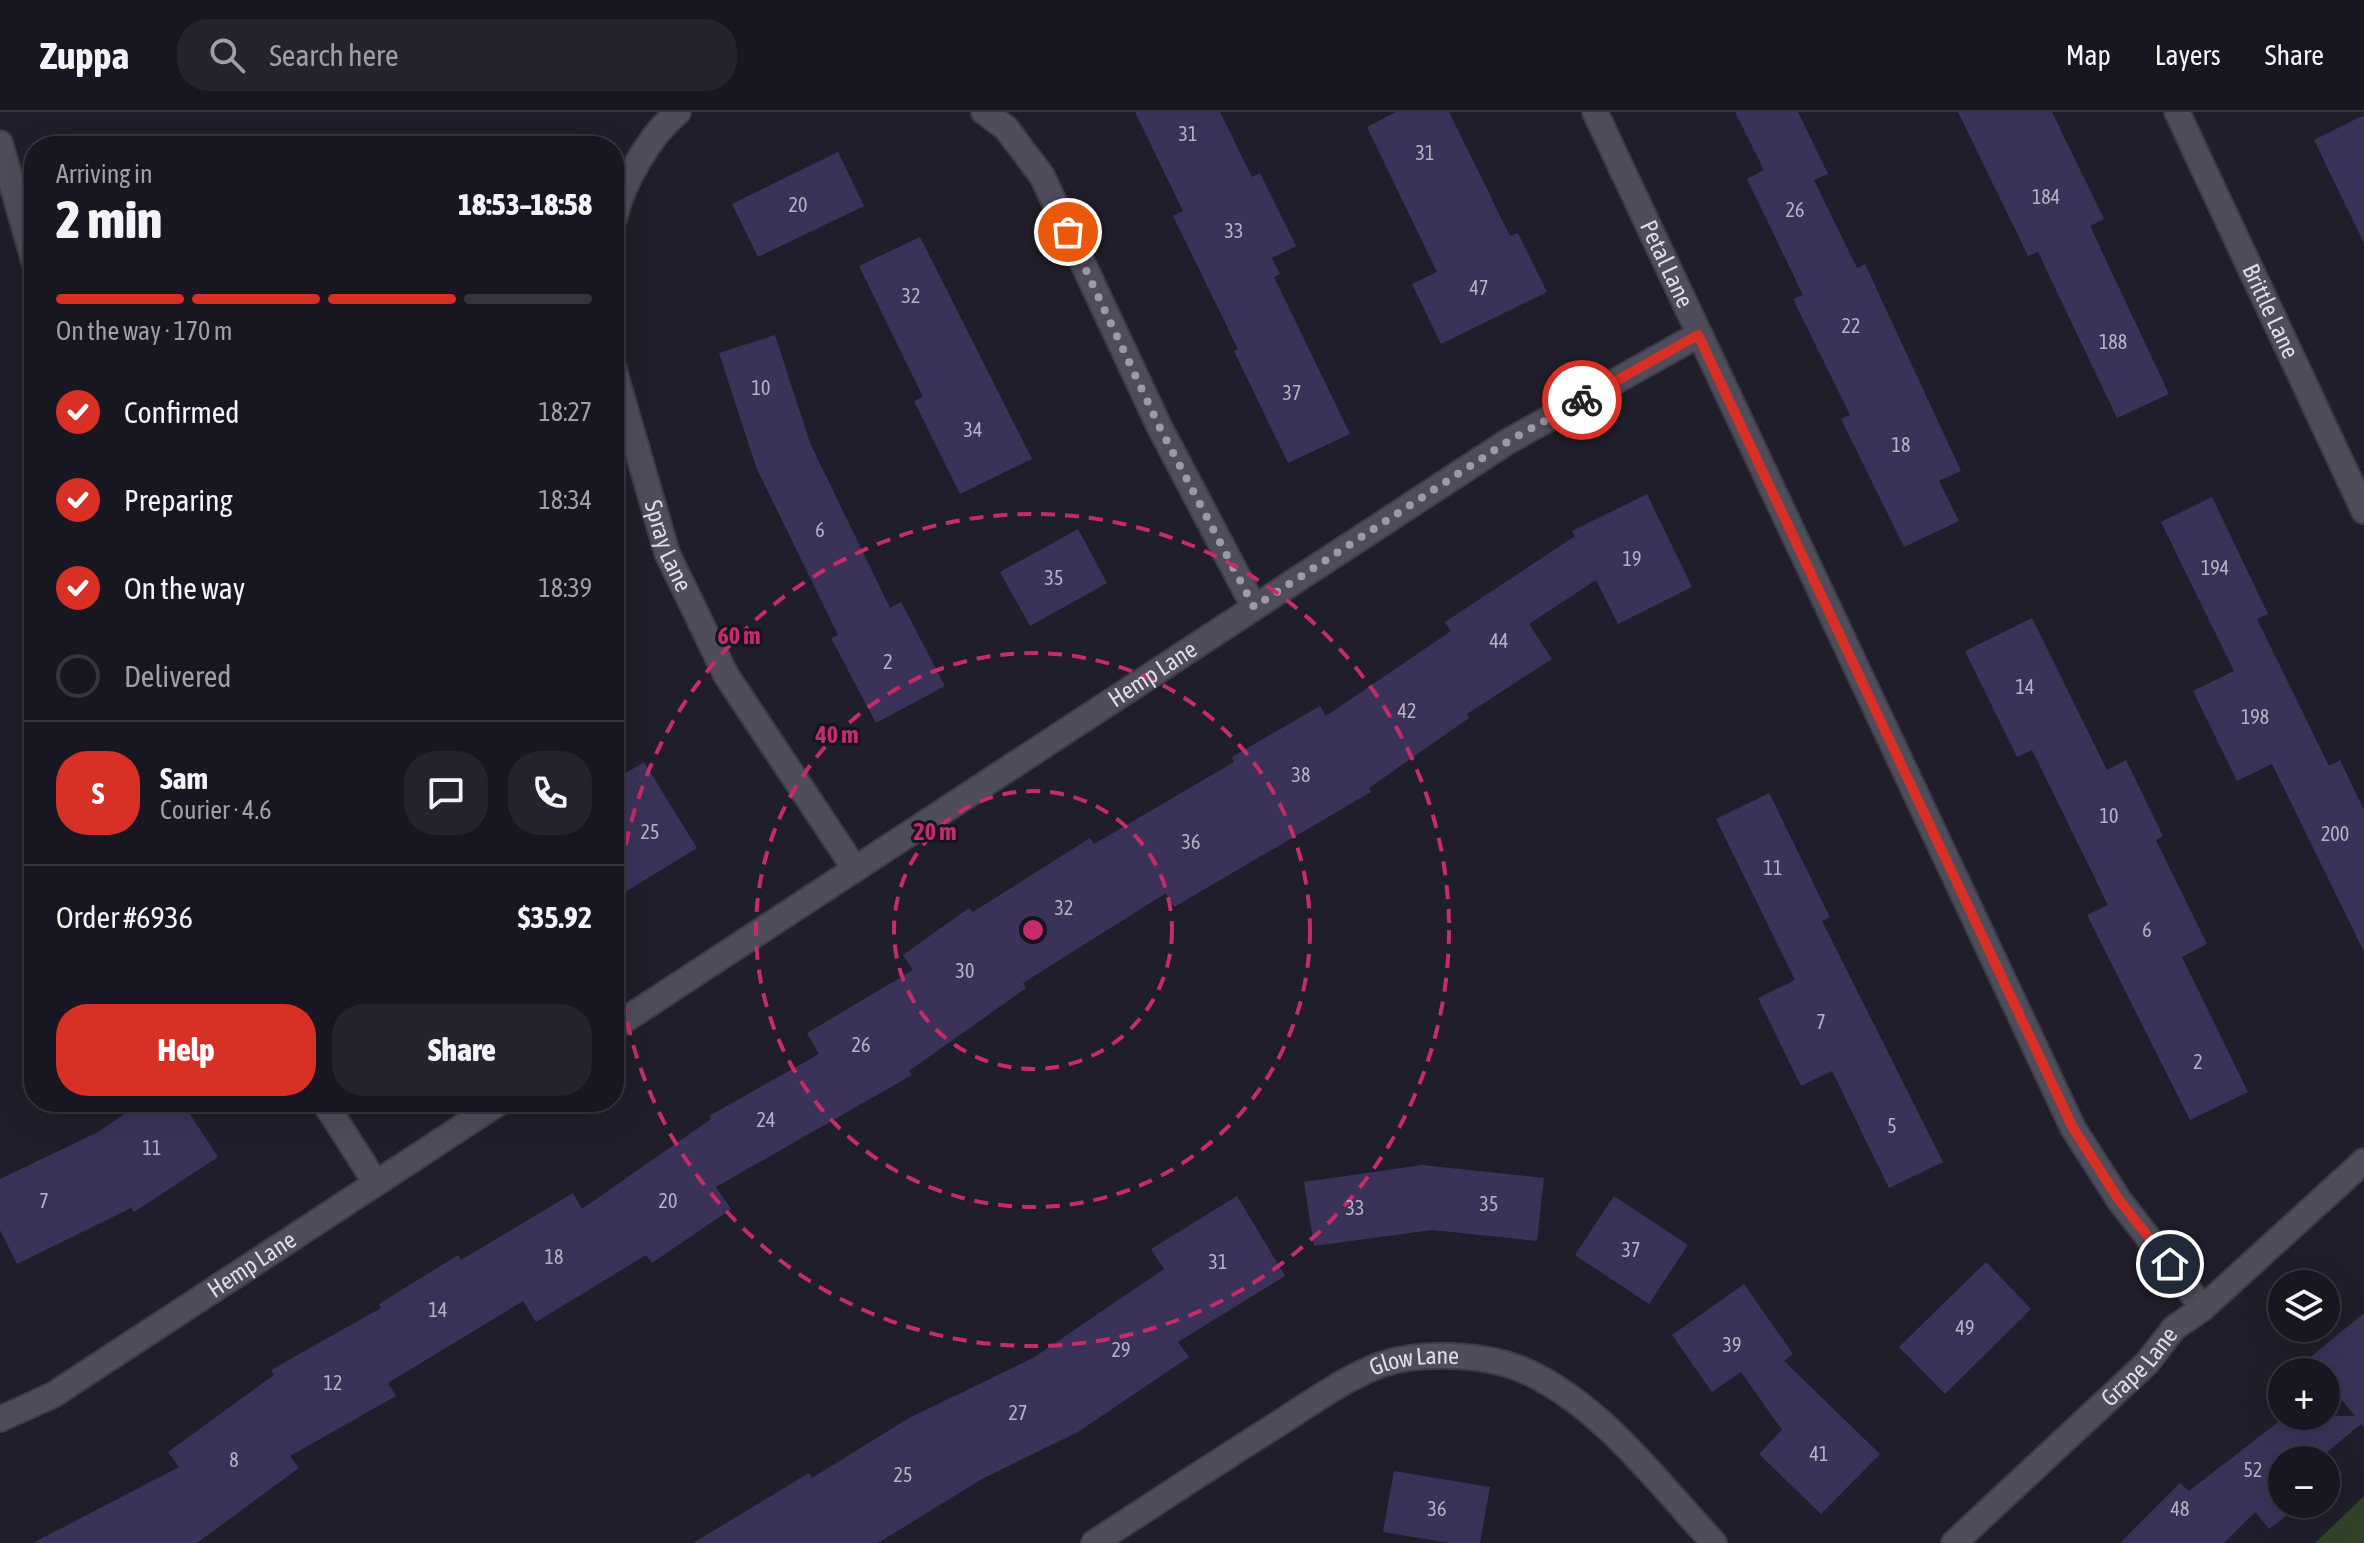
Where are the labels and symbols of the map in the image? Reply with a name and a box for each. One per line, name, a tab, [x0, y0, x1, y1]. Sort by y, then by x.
house number: 31	[1179, 122, 1197, 145]
house number: 31	[1416, 141, 1434, 164]
house number: 184	[2032, 185, 2060, 208]
house number: 20	[789, 193, 807, 216]
pin	[1034, 198, 1102, 266]
house number: 26	[1786, 198, 1804, 221]
street label: Petal Lane	[1635, 216, 1699, 312]
house number: 33	[1225, 219, 1243, 242]
street label: Brittle Lane	[2237, 259, 2305, 363]
house number: 47	[1470, 276, 1488, 299]
house number: 32	[902, 284, 920, 307]
house number: 22	[1842, 314, 1860, 337]
house number: 188	[2099, 330, 2127, 353]
courier	[1542, 360, 1622, 440]
house number: 10	[752, 376, 770, 399]
house number: 37	[1283, 381, 1301, 404]
house number: 34	[964, 418, 982, 441]
house number: 18	[1892, 433, 1910, 456]
street label: Spray Lane	[639, 497, 698, 596]
house number: 6	[815, 518, 825, 541]
house number: 19	[1623, 547, 1641, 570]
house number: 194	[2201, 556, 2229, 579]
house number: 35	[1045, 566, 1063, 589]
text: 60 m	[717, 622, 761, 649]
house number: 44	[1490, 629, 1508, 652]
street label: Hemp Lane	[1103, 635, 1202, 712]
house number: 2	[883, 650, 893, 673]
house number: 14	[2016, 675, 2034, 698]
house number: 42	[1398, 699, 1416, 722]
house number: 198	[2241, 705, 2269, 728]
text: 40 m	[814, 721, 859, 748]
house number: 38	[1292, 763, 1310, 786]
house number: 10	[2100, 804, 2118, 827]
text: 20 m	[913, 818, 957, 845]
house number: 25	[641, 820, 659, 843]
house number: 200	[2321, 822, 2349, 845]
house number: 36	[1182, 830, 1200, 853]
house number: 11	[1764, 856, 1782, 879]
house number: 32	[1055, 896, 1073, 919]
centre of rings	[1019, 916, 1047, 944]
house number: 6	[2142, 918, 2152, 941]
house number: 30	[956, 959, 974, 982]
house number: 7	[1816, 1010, 1826, 1033]
house number: 26	[852, 1033, 870, 1056]
house number: 2	[2193, 1050, 2203, 1073]
house number: 24	[757, 1108, 775, 1131]
house number: 5	[1887, 1114, 1897, 1137]
house number: 11	[143, 1136, 161, 1159]
house number: 7	[39, 1189, 49, 1212]
house number: 20	[659, 1189, 677, 1212]
house number: 35	[1480, 1192, 1498, 1215]
house number: 33	[1346, 1196, 1364, 1219]
street label: Hemp Lane	[202, 1226, 301, 1303]
pin	[2136, 1230, 2204, 1298]
house number: 37	[1622, 1238, 1640, 1261]
house number: 18	[545, 1245, 563, 1268]
house number: 31	[1209, 1250, 1227, 1273]
house number: 14	[429, 1298, 447, 1321]
house number: 49	[1956, 1316, 1974, 1339]
street label: Grape Lane	[2095, 1321, 2183, 1412]
house number: 39	[1723, 1333, 1741, 1356]
house number: 29	[1112, 1338, 1130, 1361]
street label: Glow Lane	[1365, 1342, 1460, 1381]
house number: 12	[324, 1371, 342, 1394]
house number: 27	[1009, 1401, 1027, 1424]
house number: 41	[1810, 1442, 1828, 1465]
house number: 8	[229, 1448, 239, 1471]
house number: 52	[2244, 1458, 2262, 1481]
house number: 25	[894, 1463, 912, 1486]
house number: 36	[1428, 1497, 1446, 1520]
house number: 48	[2171, 1497, 2189, 1520]

